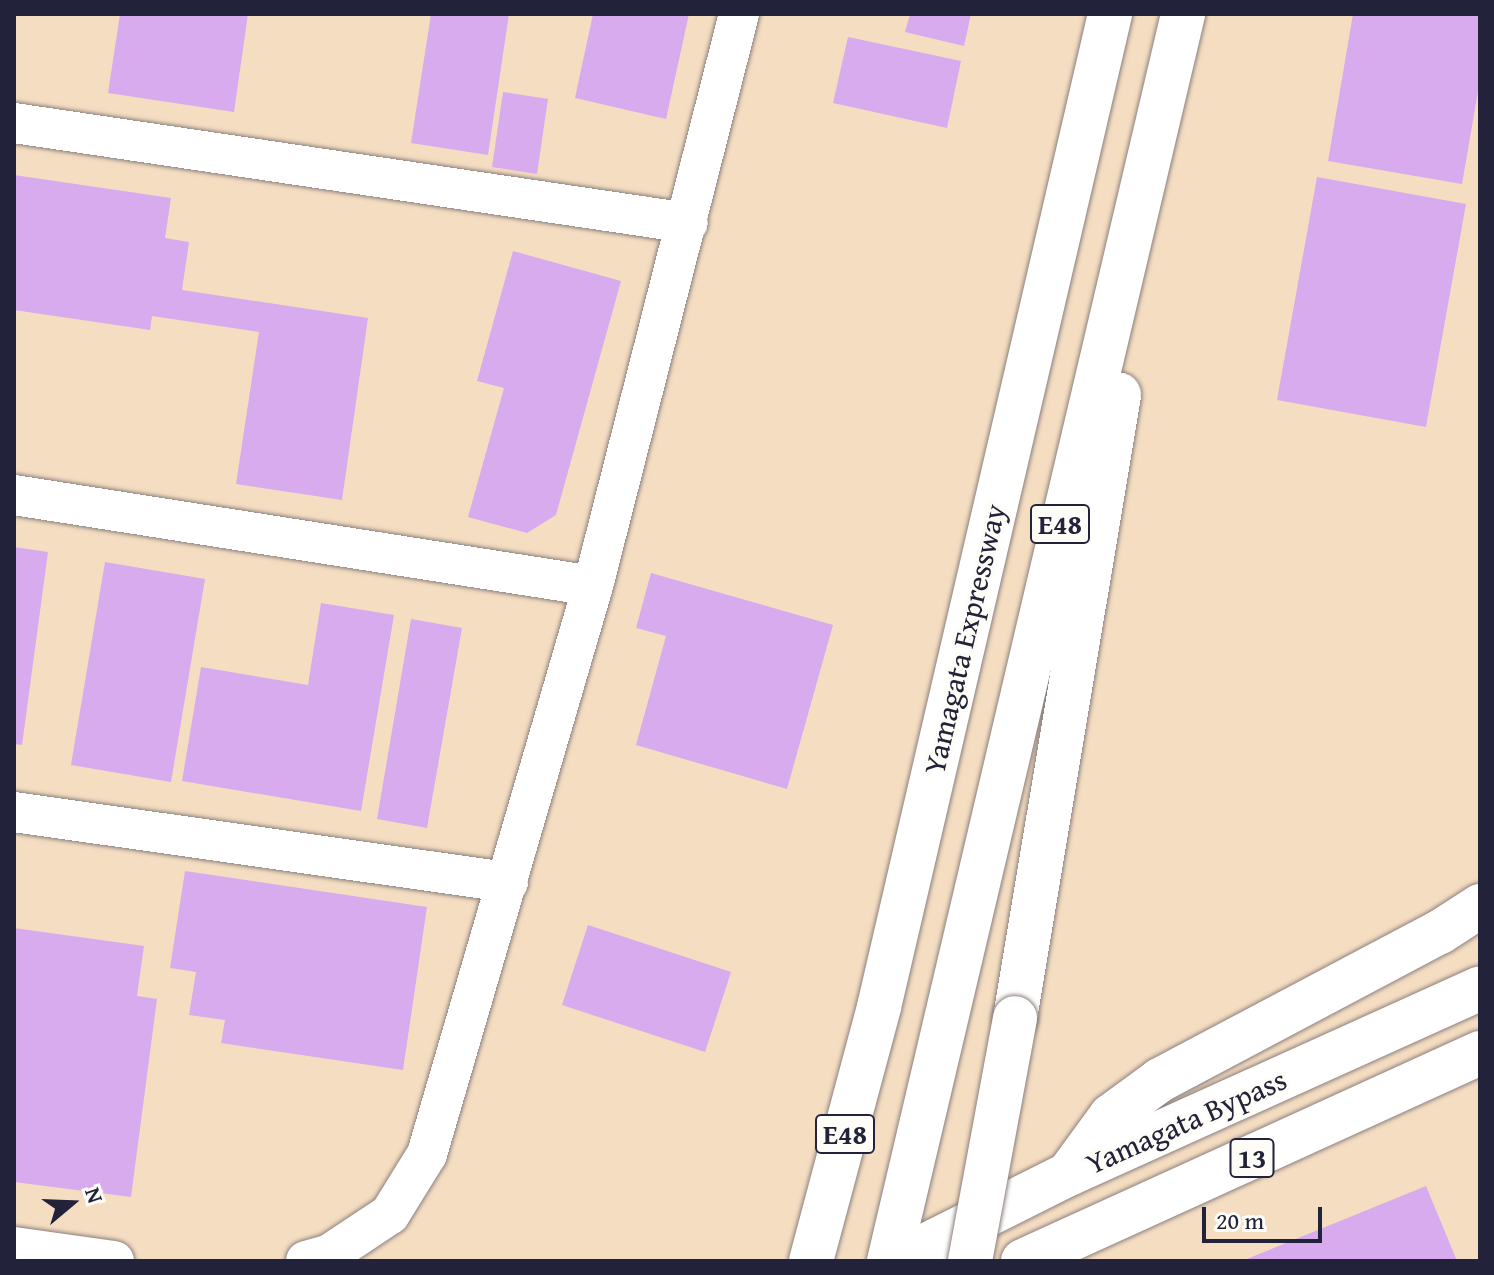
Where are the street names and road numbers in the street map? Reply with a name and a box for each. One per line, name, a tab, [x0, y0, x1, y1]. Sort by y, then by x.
street label: Yamagata Expressway	[915, 500, 1013, 778]
road number: E48	[1030, 500, 1090, 548]
street label: Yamagata Bypass	[1080, 1061, 1292, 1181]
road number: E48	[815, 1110, 875, 1158]
road number: 13	[1228, 1134, 1276, 1182]

